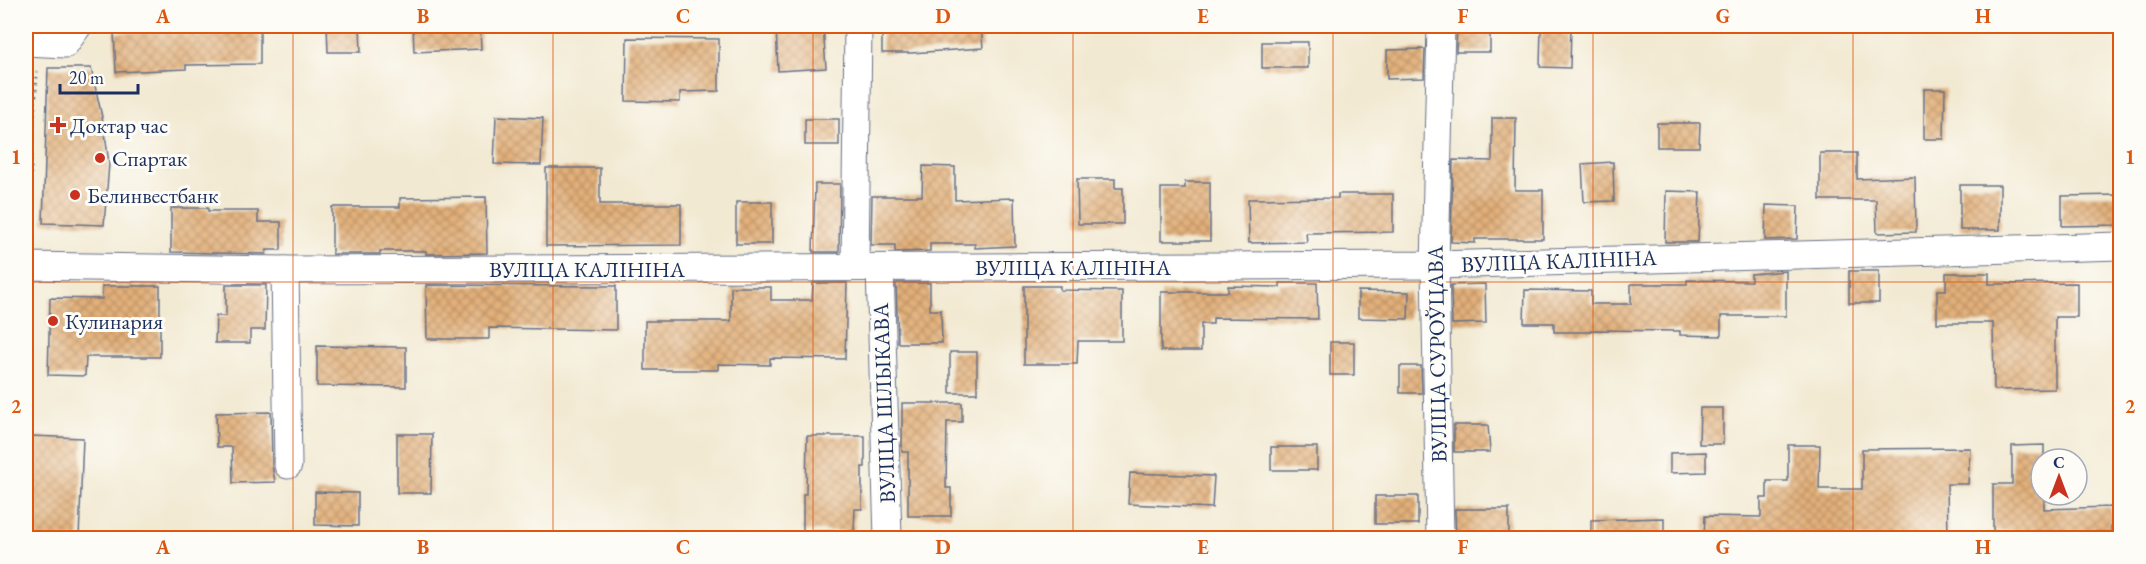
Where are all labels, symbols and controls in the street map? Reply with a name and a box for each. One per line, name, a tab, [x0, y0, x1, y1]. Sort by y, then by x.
text: A	[155, 3, 171, 29]
text: B	[417, 3, 429, 29]
text: C	[676, 3, 690, 29]
text: D	[935, 3, 951, 29]
text: E	[1197, 3, 1209, 29]
text: F	[1458, 3, 1469, 29]
text: G	[1716, 3, 1730, 29]
text: H	[1975, 3, 1991, 29]
scale bar	[60, 57, 138, 95]
text: 20 m	[69, 66, 104, 89]
place label: Доктар час	[70, 111, 168, 140]
marker: Доктар час	[51, 118, 65, 132]
text: 1	[11, 144, 21, 170]
place label: Спартак	[112, 144, 188, 173]
text: 1	[2125, 144, 2135, 170]
marker: Спартак	[93, 151, 107, 165]
place label: Белинвестбанк	[87, 181, 219, 210]
marker: Белинвестбанк	[68, 188, 82, 202]
street label: ВУЛІЦА КАЛІНІНА	[1460, 243, 1658, 279]
street label: ВУЛІЦА СУРОЎЦАВА	[1421, 244, 1453, 463]
street label: ВУЛІЦА КАЛІНІНА	[975, 253, 1172, 282]
street label: ВУЛІЦА КАЛІНІНА	[489, 255, 686, 284]
street label: ВУЛІЦА ШЛЫКАВА	[866, 302, 902, 504]
place label: Кулинария	[65, 307, 163, 336]
marker: Кулинария	[46, 314, 60, 328]
text: 2	[11, 393, 22, 419]
text: 2	[2125, 393, 2136, 419]
north arrow	[2029, 447, 2089, 507]
text: С	[2053, 452, 2065, 473]
text: A	[155, 534, 171, 560]
text: B	[417, 534, 429, 560]
text: C	[676, 534, 690, 560]
text: D	[935, 534, 951, 560]
text: E	[1197, 534, 1209, 560]
text: F	[1458, 534, 1469, 560]
text: G	[1716, 534, 1730, 560]
text: H	[1975, 534, 1991, 560]

